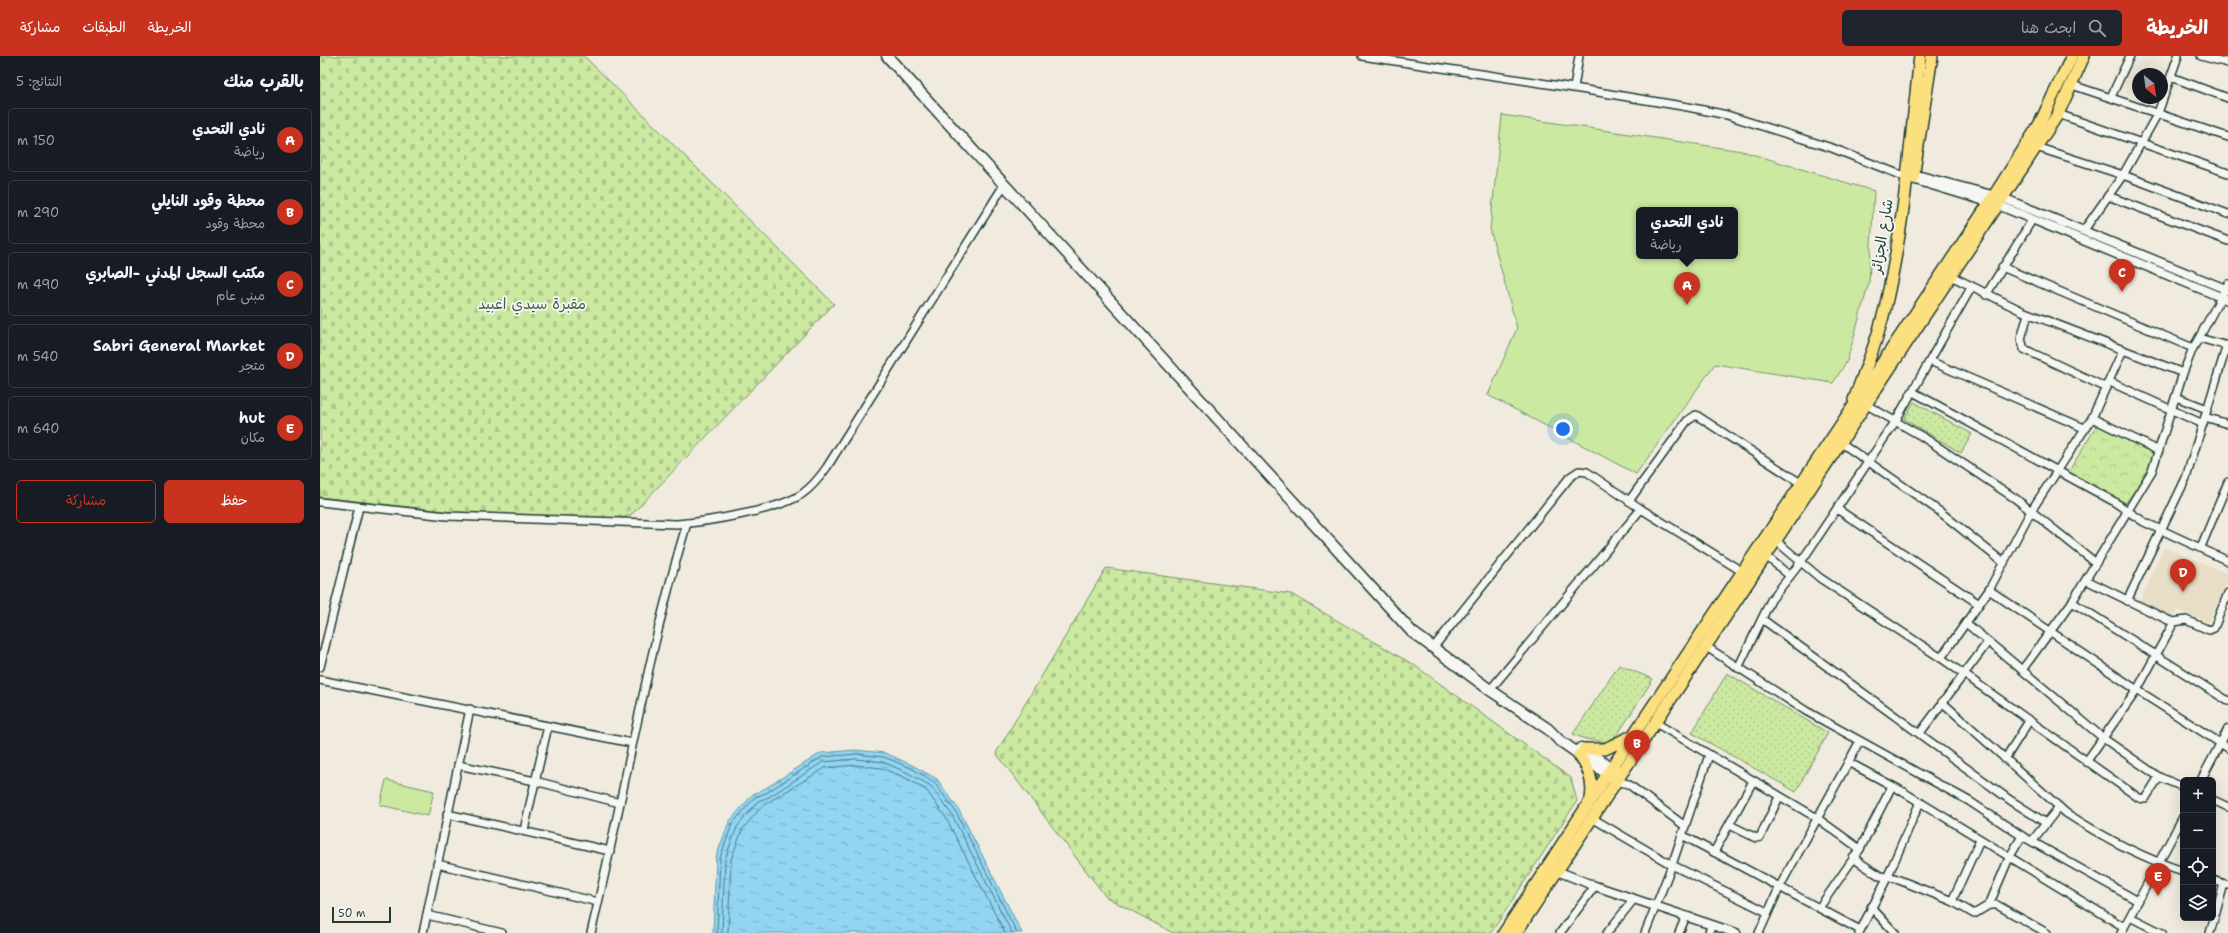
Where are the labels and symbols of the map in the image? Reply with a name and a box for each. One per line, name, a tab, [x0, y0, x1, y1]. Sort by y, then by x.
north arrow	[2132, 68, 2168, 104]
street label: شارع الجزائر	[1866, 197, 1898, 277]
pin: C	[2109, 259, 2135, 292]
pin: A	[1674, 272, 1700, 305]
park label: مقبرة سيدي اعبيد	[478, 294, 586, 315]
your location	[1553, 419, 1573, 439]
pin: D	[2170, 559, 2196, 592]
pin: B	[1624, 730, 1650, 763]
pin: E	[2145, 863, 2171, 896]
scale bar	[332, 905, 391, 924]

